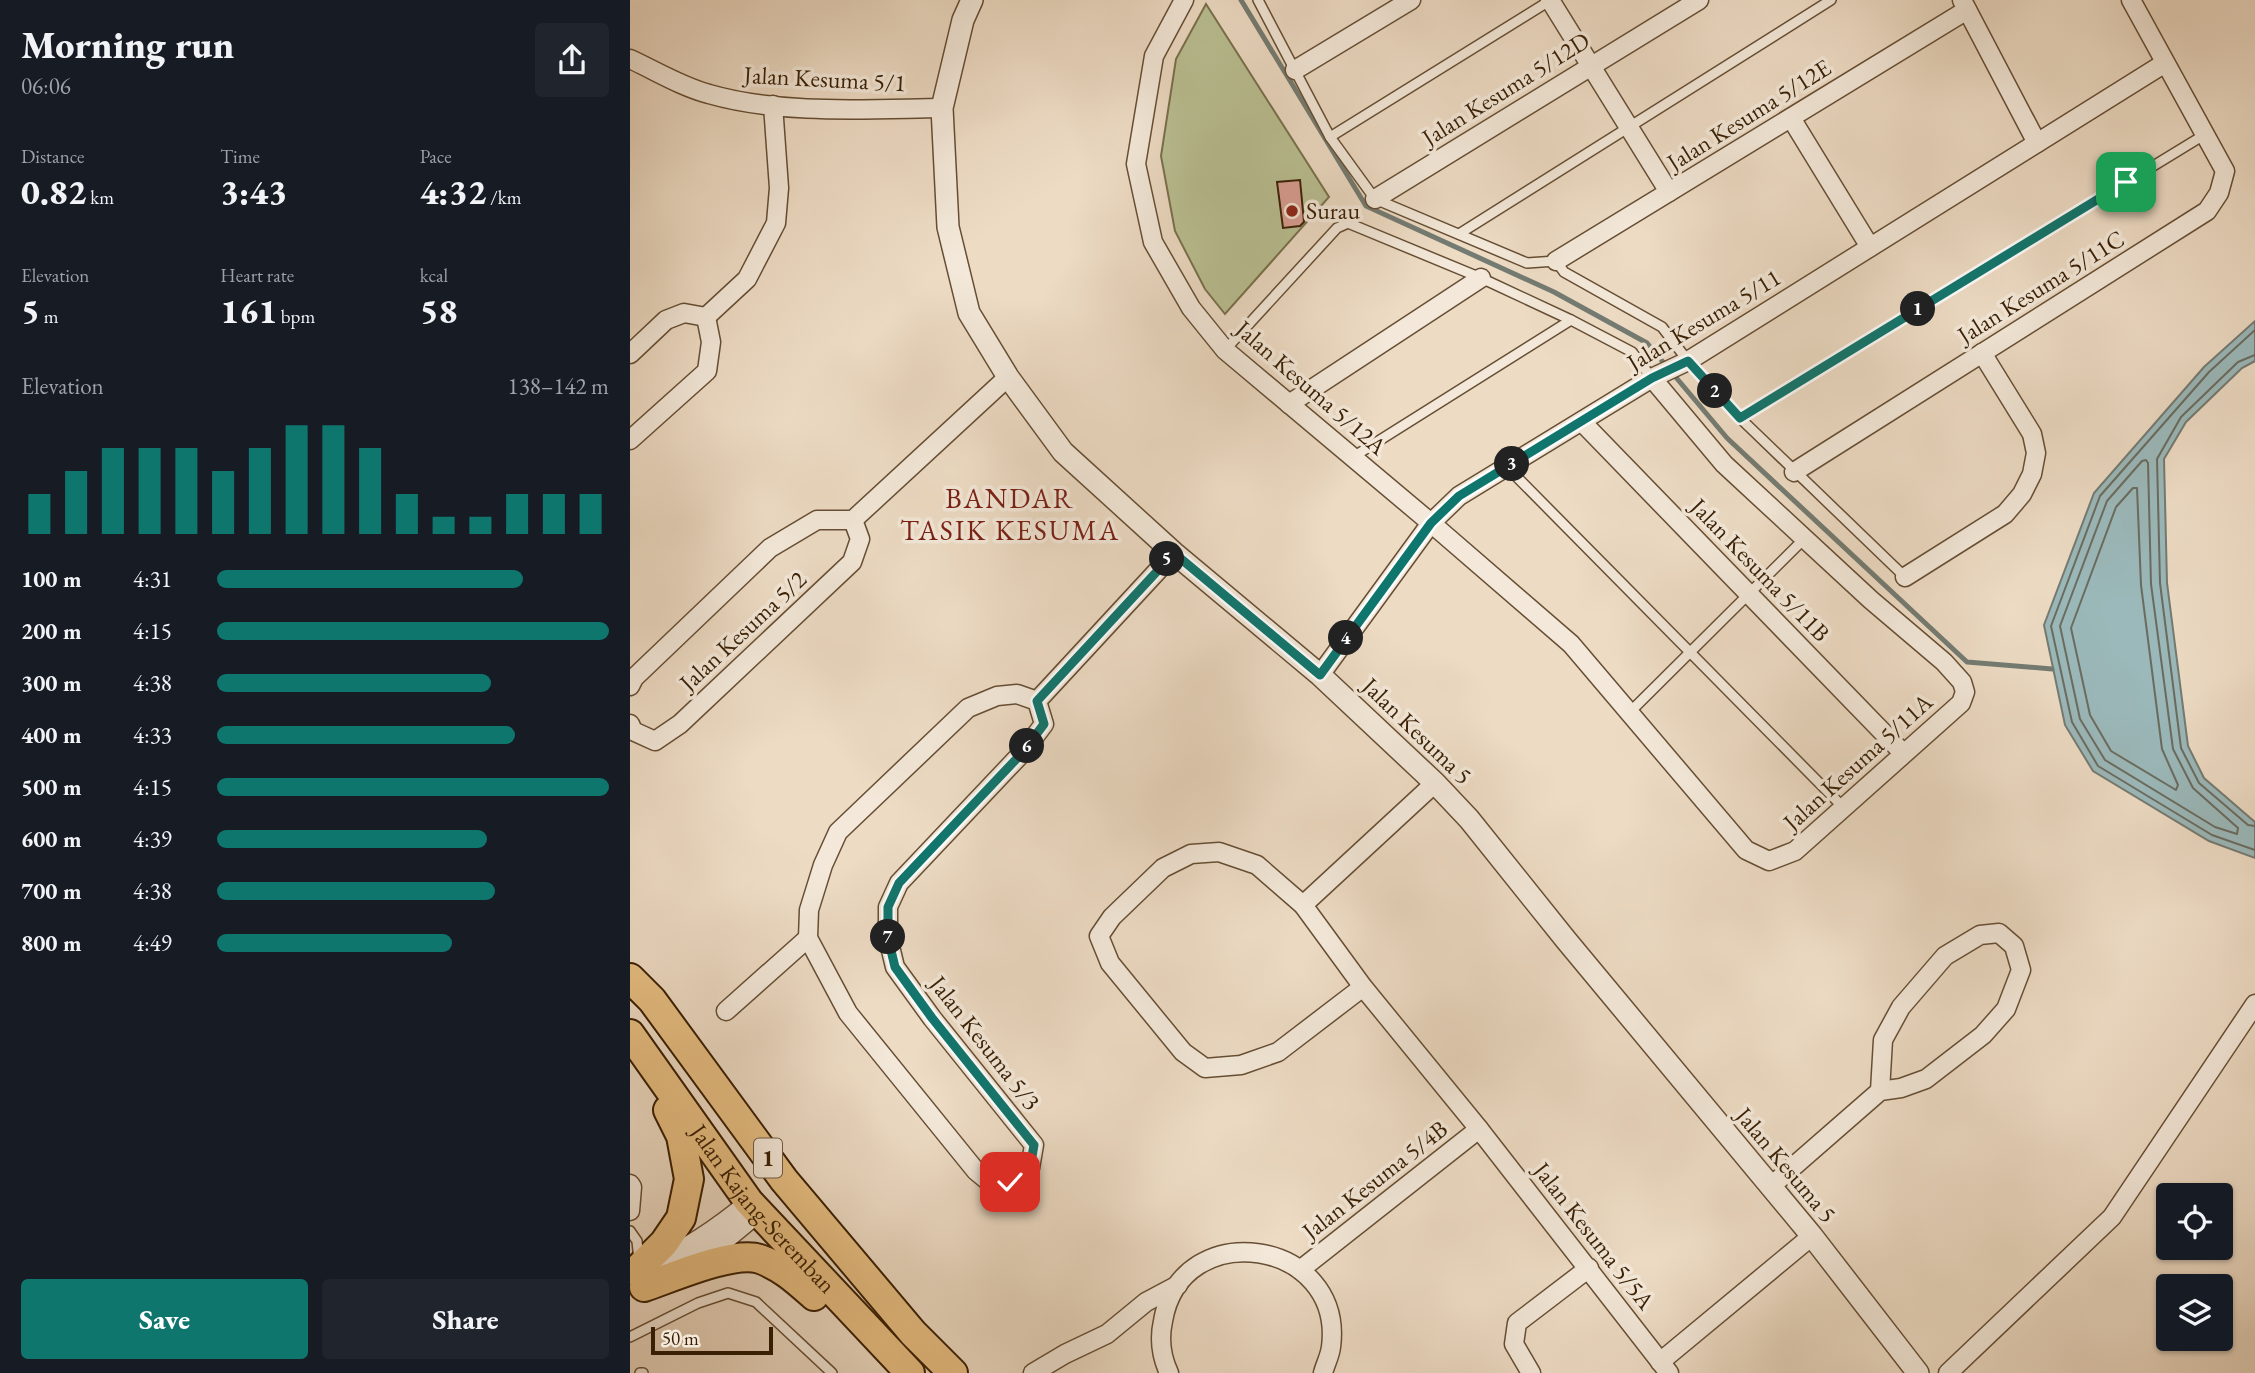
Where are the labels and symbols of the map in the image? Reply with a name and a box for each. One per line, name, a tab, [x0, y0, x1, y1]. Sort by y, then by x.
street label: Jalan Kesuma 5/12D	[1414, 25, 1595, 154]
street label: Jalan Kesuma 5/12E	[1659, 52, 1836, 178]
street label: Jalan Kesuma 5/1	[741, 59, 907, 98]
pin	[2096, 152, 2156, 212]
place label: Surau	[1306, 195, 1360, 226]
marker: Surau	[1284, 203, 1300, 219]
street label: Jalan Kesuma 5/11C	[1950, 223, 2130, 351]
street label: Jalan Kesuma 5/11	[1620, 262, 1786, 379]
pin: 1	[1900, 292, 1936, 326]
street label: Jalan Kesuma 5/12A	[1228, 312, 1394, 462]
pin: 2	[1698, 374, 1732, 408]
pin: 3	[1494, 447, 1530, 482]
district label: BANDAR TASIK KESUMA	[900, 480, 1120, 548]
street label: Jalan Kesuma 5/11B	[1683, 490, 1837, 648]
pin: 5	[1150, 542, 1184, 576]
street label: Jalan Kesuma 5/2	[671, 564, 813, 699]
pin: 4	[1328, 620, 1364, 656]
street label: Jalan Kesuma 5	[1354, 669, 1479, 791]
street label: Jalan Kesuma 5/11A	[1775, 686, 1939, 838]
pin: 6	[1010, 728, 1044, 764]
pin: 7	[870, 920, 906, 954]
street label: Jalan Kesuma 5/3	[922, 968, 1048, 1116]
street label: Jalan Kesuma 5	[1728, 1099, 1844, 1229]
street label: Jalan Kesuma 5/4B	[1294, 1113, 1454, 1247]
street label: Jalan Kajang-Seremban	[683, 1116, 843, 1300]
road number: 1	[754, 1138, 782, 1177]
pin	[980, 1152, 1040, 1212]
street label: Jalan Kesuma 5/5A	[1526, 1154, 1662, 1316]
scale bar	[651, 1324, 774, 1356]

